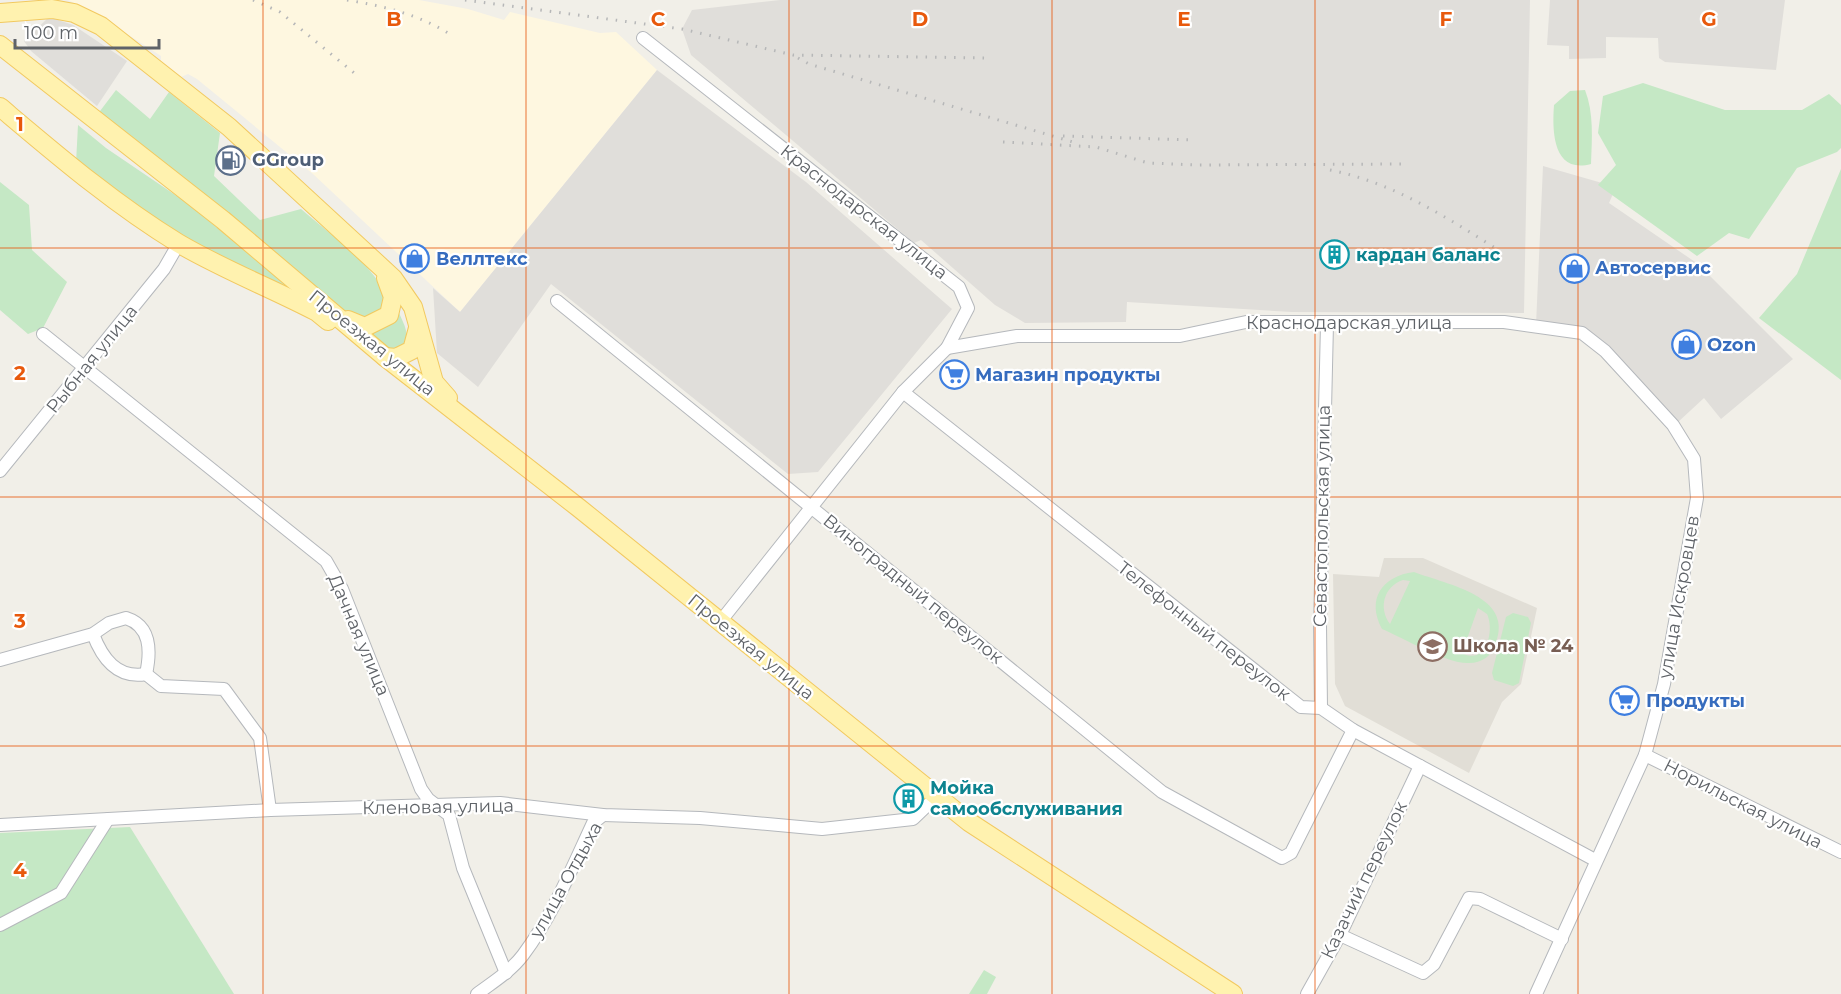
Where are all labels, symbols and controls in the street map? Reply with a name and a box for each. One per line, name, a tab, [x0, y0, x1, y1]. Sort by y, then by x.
text: B	[386, 7, 402, 31]
text: C	[651, 7, 666, 31]
text: D	[912, 7, 928, 31]
text: E	[1177, 7, 1191, 31]
text: F	[1440, 7, 1453, 31]
text: G	[1701, 7, 1717, 31]
scale bar	[15, 12, 159, 50]
text: 100 m	[24, 22, 78, 44]
text: 1	[16, 112, 24, 136]
street label: Краснодарская улица	[776, 140, 952, 284]
fuel station icon: GGroup	[215, 144, 247, 176]
place label: GGroup	[252, 149, 324, 171]
building icon: кардан баланс	[1319, 239, 1351, 271]
shop icon: Веллтекс	[399, 243, 431, 275]
place label: кардан баланс	[1356, 244, 1501, 266]
place label: Веллтекс	[436, 248, 528, 270]
shop icon: Автосервис	[1558, 252, 1590, 284]
place label: Автосервис	[1595, 257, 1711, 279]
street label: Проезжая улица	[304, 285, 440, 401]
street label: Рыбная улица	[42, 300, 142, 418]
street label: Краснодарская улица	[1246, 312, 1452, 334]
shop icon: Ozon	[1670, 329, 1702, 361]
place label: Ozon	[1707, 334, 1756, 356]
supermarket icon: Магазин продукты	[938, 359, 970, 391]
text: 2	[14, 361, 26, 385]
place label: Магазин продукты	[975, 364, 1161, 386]
street label: Севастопольская улица	[1309, 405, 1335, 627]
street label: Виноградный переулок	[819, 510, 1008, 669]
street label: улица Искровцев	[1654, 514, 1704, 681]
street label: Телефонный переулок	[1113, 557, 1295, 706]
street label: Дачная улица	[323, 571, 395, 699]
street label: Проезжая улица	[683, 589, 819, 705]
text: 3	[13, 609, 26, 633]
school or university icon: Школа № 24	[1416, 630, 1448, 662]
place label: Школа № 24	[1453, 635, 1574, 657]
supermarket icon: Продукты	[1609, 685, 1641, 717]
place label: Продукты	[1646, 690, 1745, 712]
street label: Норильская улица	[1660, 754, 1826, 854]
place label: Мойка самообслуживания	[930, 777, 1123, 820]
building icon: Мойка самообслуживания	[893, 782, 925, 814]
street label: Кленовая улица	[362, 795, 514, 819]
street label: Казачий переулок	[1316, 797, 1412, 962]
street label: улица Отдыха	[524, 818, 607, 943]
text: 4	[13, 858, 27, 882]

